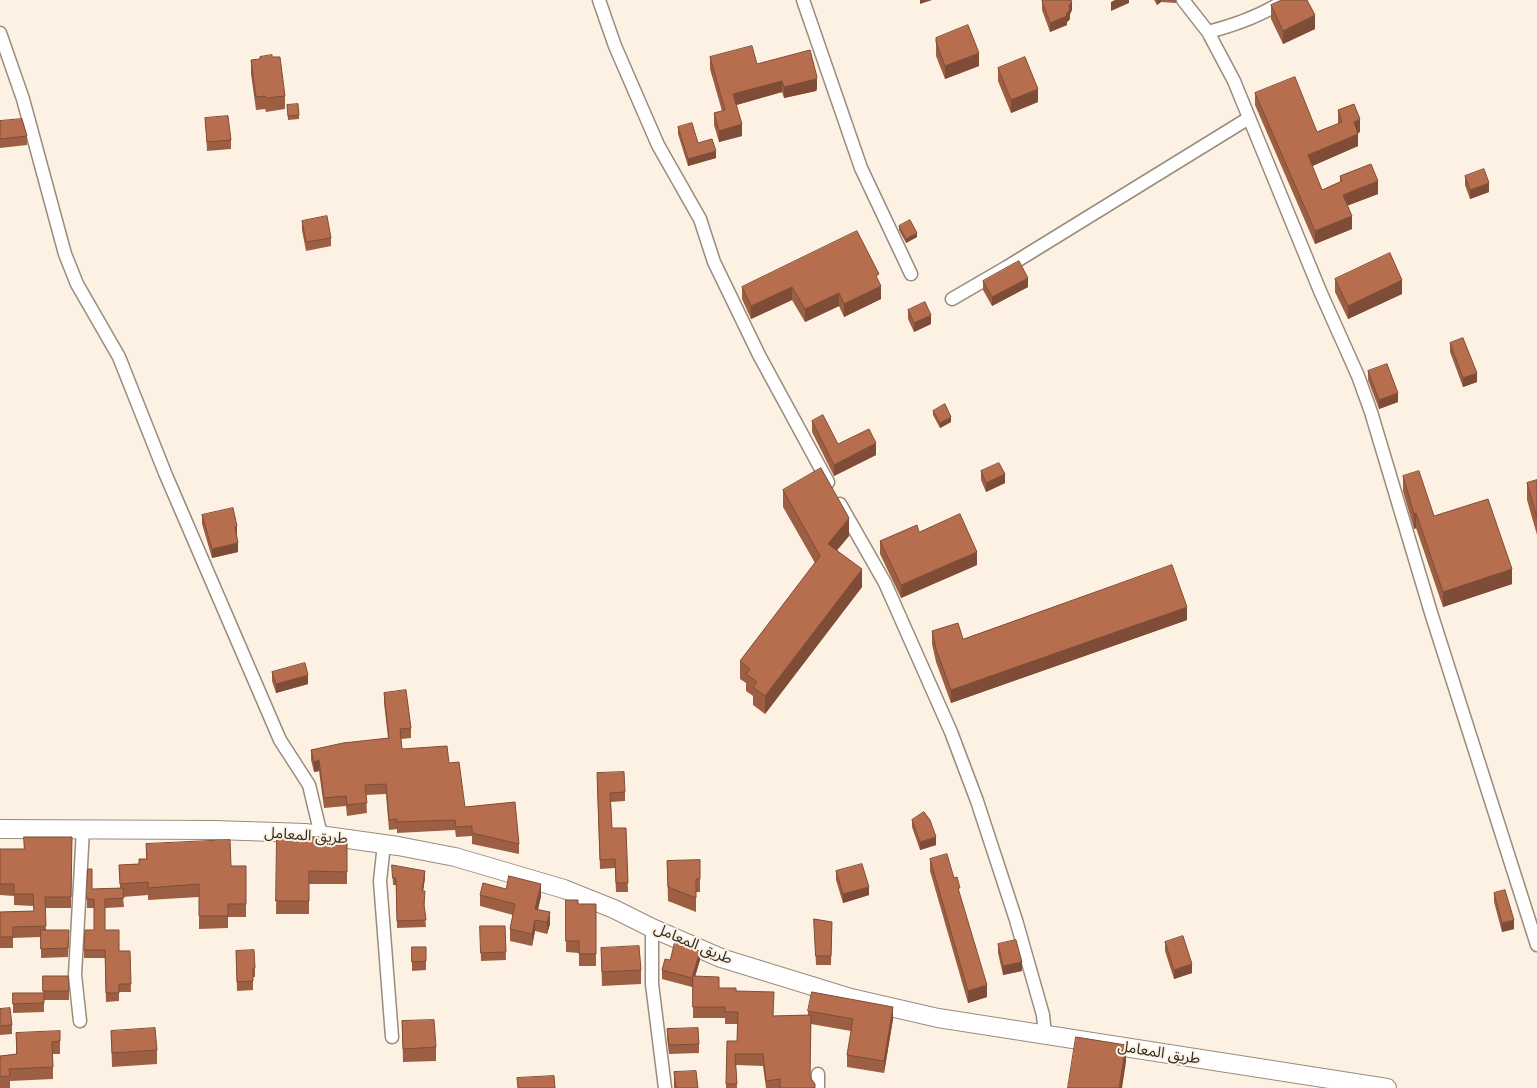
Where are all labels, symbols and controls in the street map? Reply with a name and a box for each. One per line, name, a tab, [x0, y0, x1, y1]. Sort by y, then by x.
street label: طريق المعامل	[264, 824, 348, 848]
street label: طريق المعامل	[651, 919, 735, 969]
street label: طريق المعامل	[1116, 1038, 1202, 1068]

